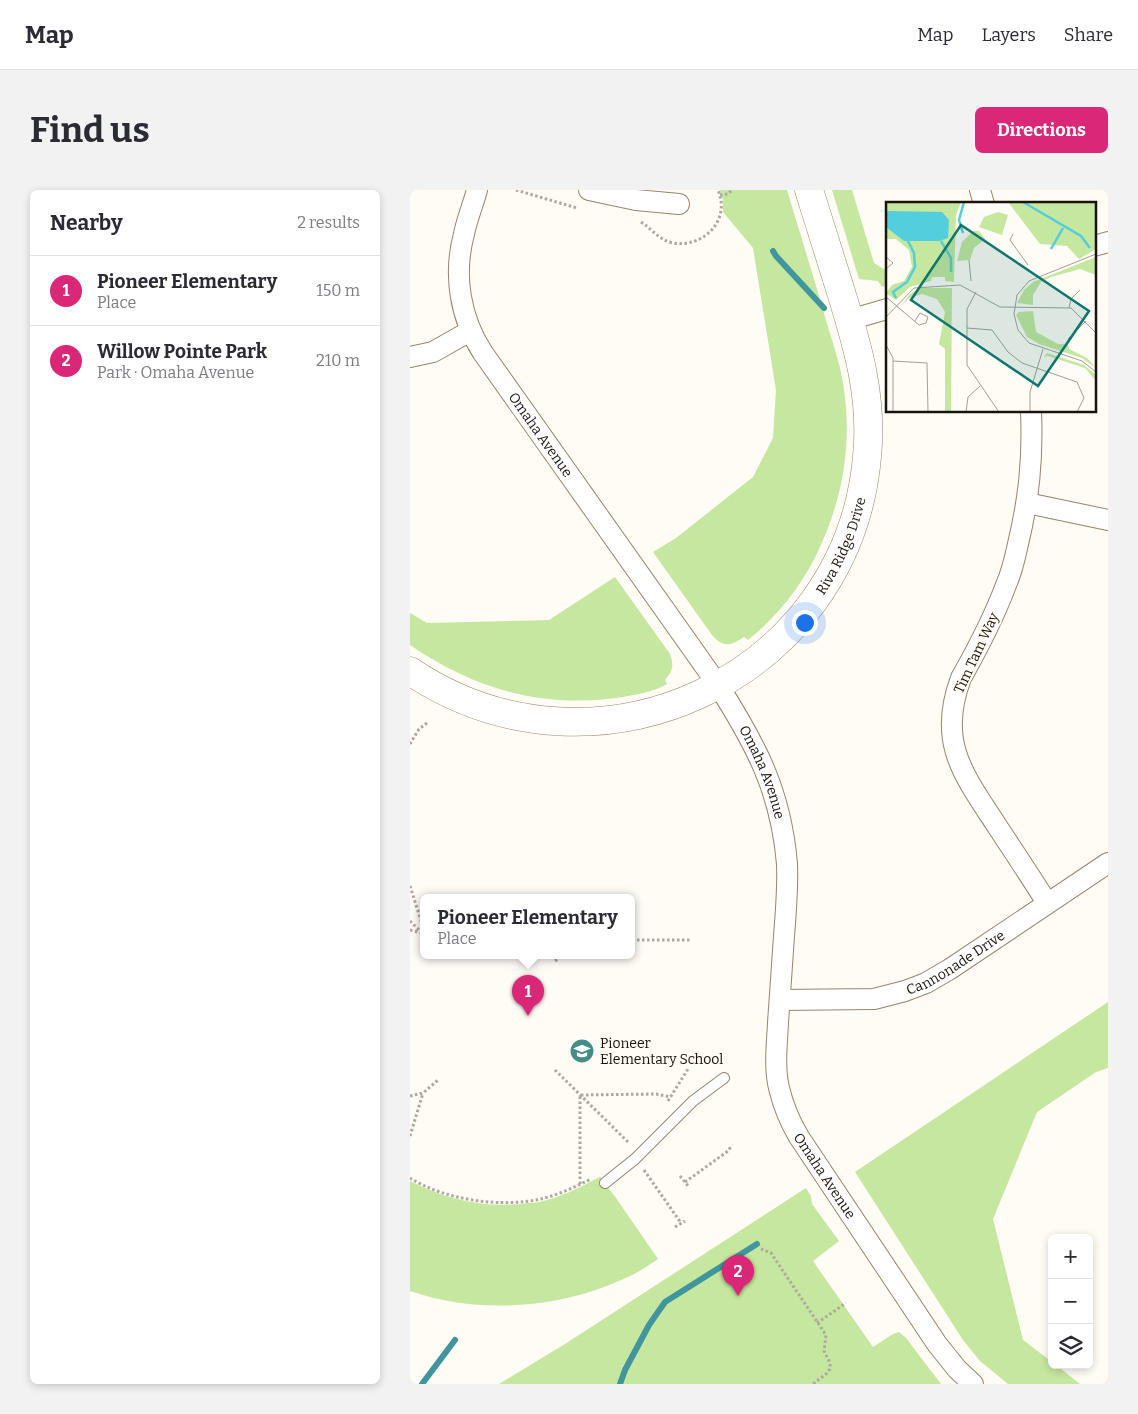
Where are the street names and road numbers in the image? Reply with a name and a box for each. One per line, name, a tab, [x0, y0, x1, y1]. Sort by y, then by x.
street label: Omaha Avenue	[505, 389, 576, 481]
street label: Riva Ridge Drive	[813, 495, 869, 598]
street label: Tim Tam Way	[950, 610, 1003, 696]
street label: Omaha Avenue	[735, 723, 788, 821]
street label: Cannonade Drive	[904, 927, 1008, 999]
street label: Omaha Avenue	[790, 1130, 859, 1222]

